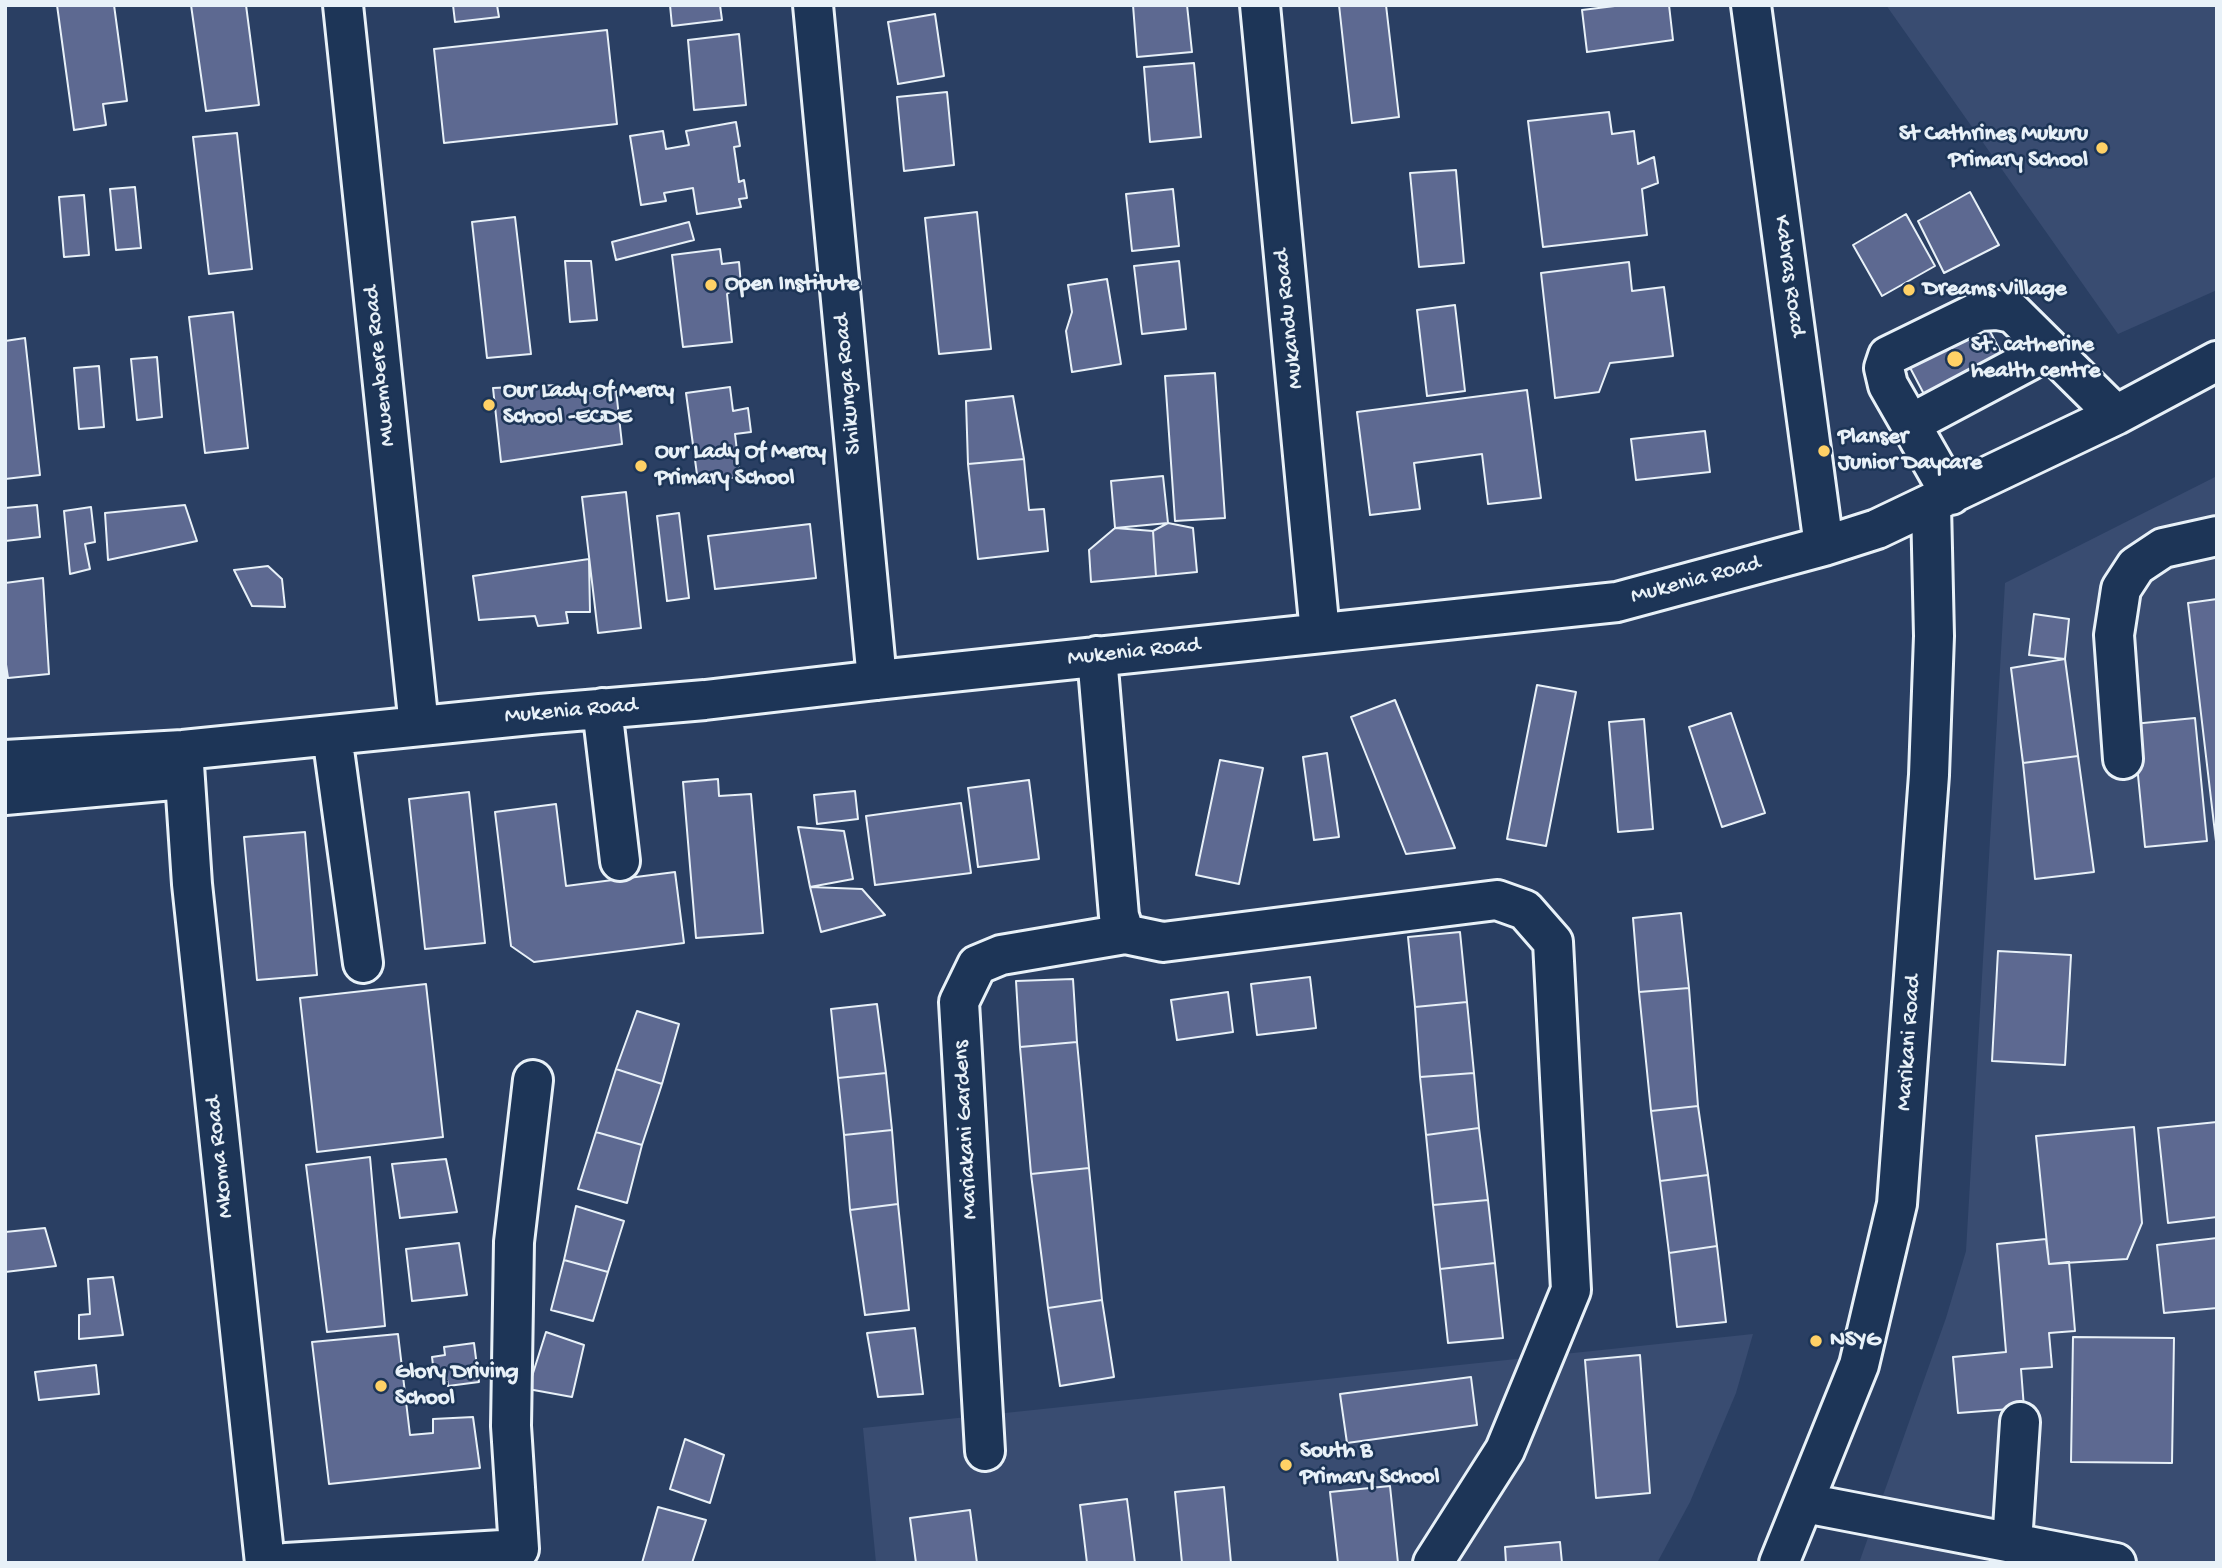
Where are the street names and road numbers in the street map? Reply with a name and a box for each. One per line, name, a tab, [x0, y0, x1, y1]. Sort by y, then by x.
street label: Kabras Road	[1766, 213, 1810, 339]
street label: Mukandu Road	[1269, 248, 1311, 390]
street label: Mwembere Road	[359, 284, 403, 448]
street label: Shikunga Road	[829, 312, 869, 456]
street label: Mukenia Road	[1628, 550, 1764, 612]
street label: Mukenia Road	[1066, 632, 1202, 674]
street label: Mukenia Road	[503, 692, 639, 732]
street label: Marikani Road	[1891, 974, 1929, 1112]
street label: Mariakani Gardens	[949, 1040, 985, 1220]
street label: Mkoma Road	[201, 1094, 241, 1220]

